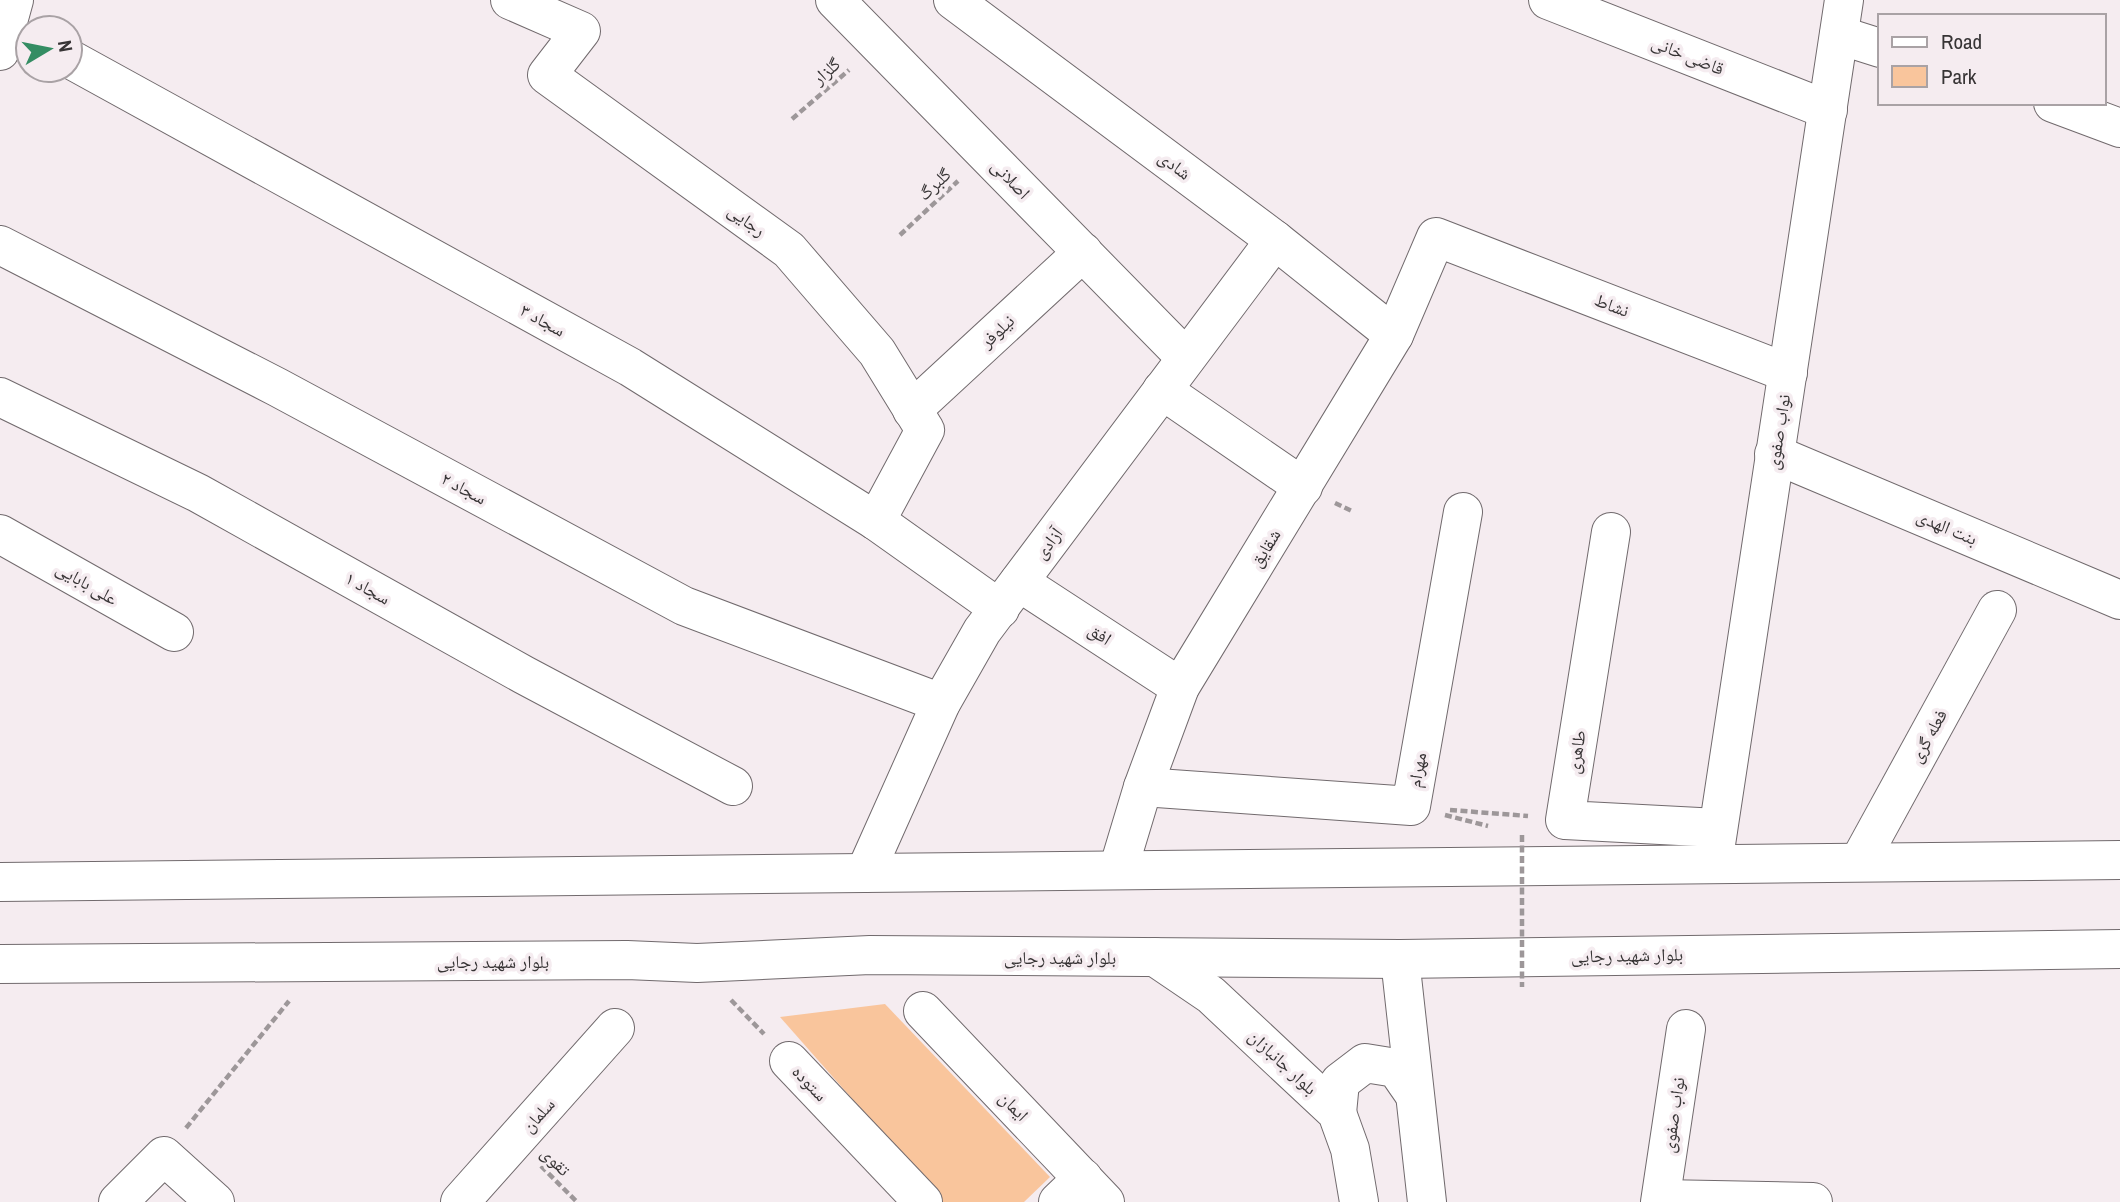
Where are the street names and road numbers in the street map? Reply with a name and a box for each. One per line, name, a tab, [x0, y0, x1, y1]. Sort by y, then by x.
street label: قاضی خانی	[1648, 29, 1728, 81]
street label: گلزار	[806, 51, 846, 91]
street label: شادی	[1154, 144, 1196, 186]
street label: اصلانی	[986, 154, 1036, 204]
street label: گلبرگ	[912, 162, 957, 206]
street label: رجایی	[723, 198, 771, 242]
street label: نشاط	[1591, 287, 1633, 323]
street label: سجاد ۳	[516, 297, 570, 343]
street label: نیلوفر	[973, 308, 1020, 354]
street label: نواب صفوی	[1760, 392, 1796, 472]
street label: سجاد ۲	[437, 466, 491, 510]
street label: بنت الهدی	[1913, 503, 1981, 551]
street label: آزادی	[1028, 522, 1068, 564]
street label: شقایق	[1244, 524, 1286, 572]
street label: علی بابایی	[52, 555, 122, 611]
street label: سجاد ۱	[341, 565, 395, 611]
street label: افق	[1083, 617, 1117, 651]
street label: فعله گری	[1903, 705, 1953, 767]
street label: طاهری	[1560, 728, 1592, 776]
street label: مهرام	[1402, 750, 1432, 790]
street label: بلوار شهید رجایی	[1571, 942, 1683, 968]
street label: بلوار شهید رجایی	[1004, 945, 1116, 970]
street label: بلوار شهید رجایی	[437, 949, 549, 974]
street label: بلوار جانبازان	[1243, 1024, 1323, 1100]
street label: ستوده	[787, 1059, 833, 1107]
street label: نواب صفوی	[1655, 1075, 1691, 1155]
street label: ایمان	[994, 1085, 1034, 1127]
street label: سلمان	[516, 1092, 560, 1138]
street label: تقوی	[536, 1141, 576, 1181]

